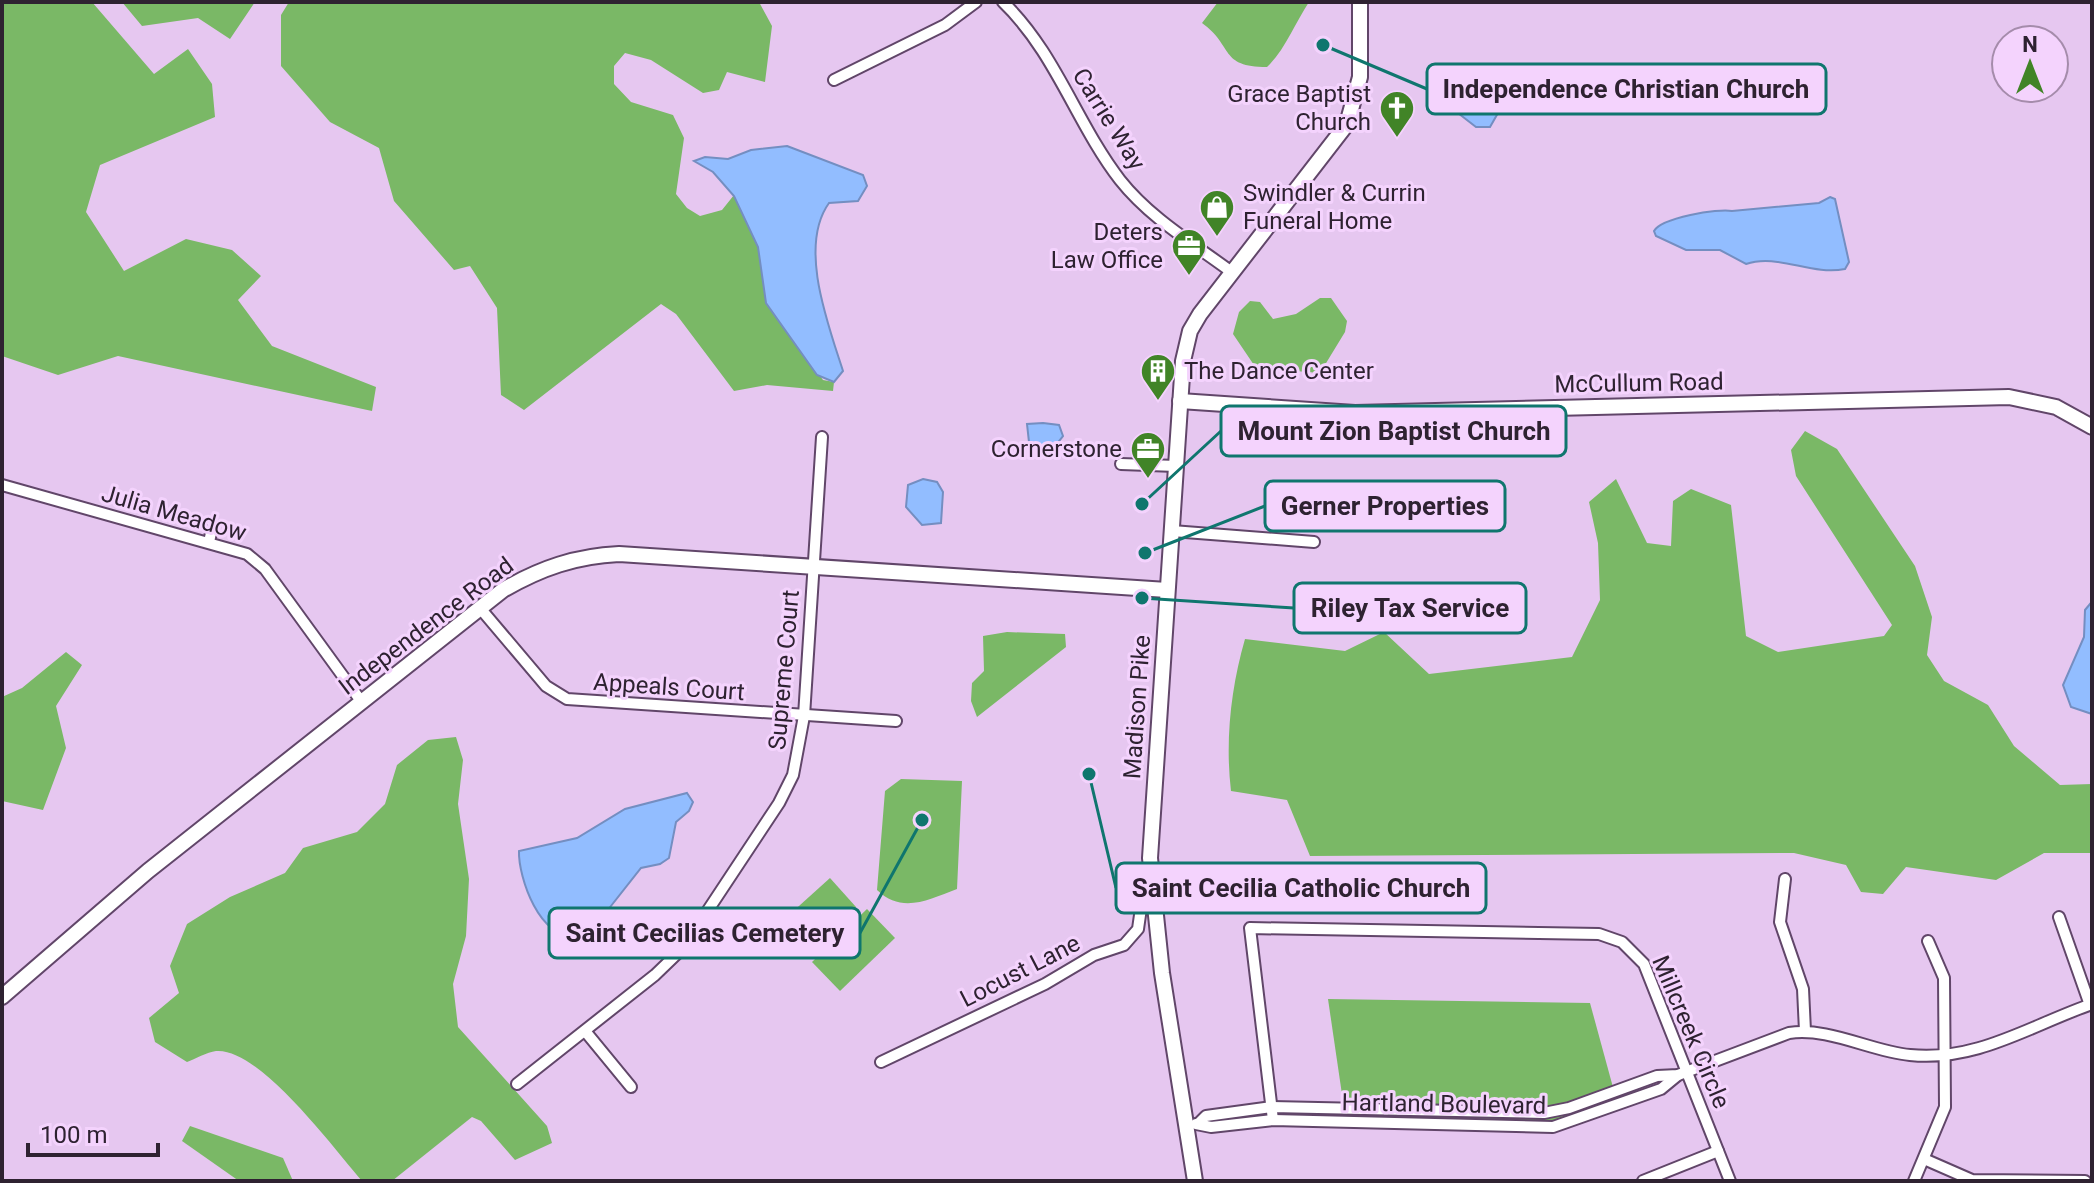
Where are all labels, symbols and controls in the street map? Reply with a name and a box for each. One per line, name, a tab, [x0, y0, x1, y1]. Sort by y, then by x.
north arrow	[1990, 24, 2070, 104]
text: N	[2022, 32, 2038, 57]
street label: Carrie Way	[1067, 63, 1152, 176]
callout: Independence Christian Church	[1427, 64, 1826, 114]
text: Independence Christian Church	[1443, 74, 1809, 104]
place label: Grace Baptist Church	[1227, 80, 1371, 136]
church icon: Grace Baptist Church	[1378, 89, 1416, 139]
place label: Swindler & Currin Funeral Home	[1243, 179, 1426, 235]
shop icon: Swindler & Currin Funeral Home	[1198, 188, 1236, 238]
place label: Deters Law Office	[1051, 218, 1163, 274]
office icon: Deters Law Office	[1170, 227, 1208, 277]
building icon: The Dance Center	[1139, 352, 1177, 402]
place label: The Dance Center	[1184, 357, 1374, 385]
street label: McCullum Road	[1554, 368, 1724, 398]
callout: Mount Zion Baptist Church	[1221, 406, 1566, 456]
text: Mount Zion Baptist Church	[1237, 416, 1551, 446]
office icon: Cornerstone	[1129, 430, 1167, 480]
place label: Cornerstone	[991, 435, 1122, 463]
street label: Julia Meadow	[98, 479, 250, 547]
callout: Gerner Properties	[1265, 481, 1505, 531]
text: Gerner Properties	[1281, 491, 1489, 521]
street label: Independence Road	[333, 551, 519, 701]
callout: Riley Tax Service	[1294, 583, 1526, 633]
street label: Supreme Court	[763, 589, 805, 751]
text: Riley Tax Service	[1311, 593, 1509, 623]
street label: Madison Pike	[1118, 634, 1156, 780]
street label: Appeals Court	[592, 668, 746, 706]
callout: Saint Cecilia Catholic Church	[1116, 863, 1486, 913]
text: Saint Cecilia Catholic Church	[1132, 873, 1470, 903]
callout: Saint Cecilias Cemetery	[549, 908, 860, 958]
text: Saint Cecilias Cemetery	[566, 918, 845, 948]
street label: Locust Lane	[955, 929, 1085, 1013]
street label: Millcreek Circle	[1646, 952, 1736, 1112]
street label: Hartland Boulevard	[1341, 1088, 1547, 1120]
scale bar	[28, 1107, 158, 1157]
text: 100 m	[40, 1121, 107, 1149]

